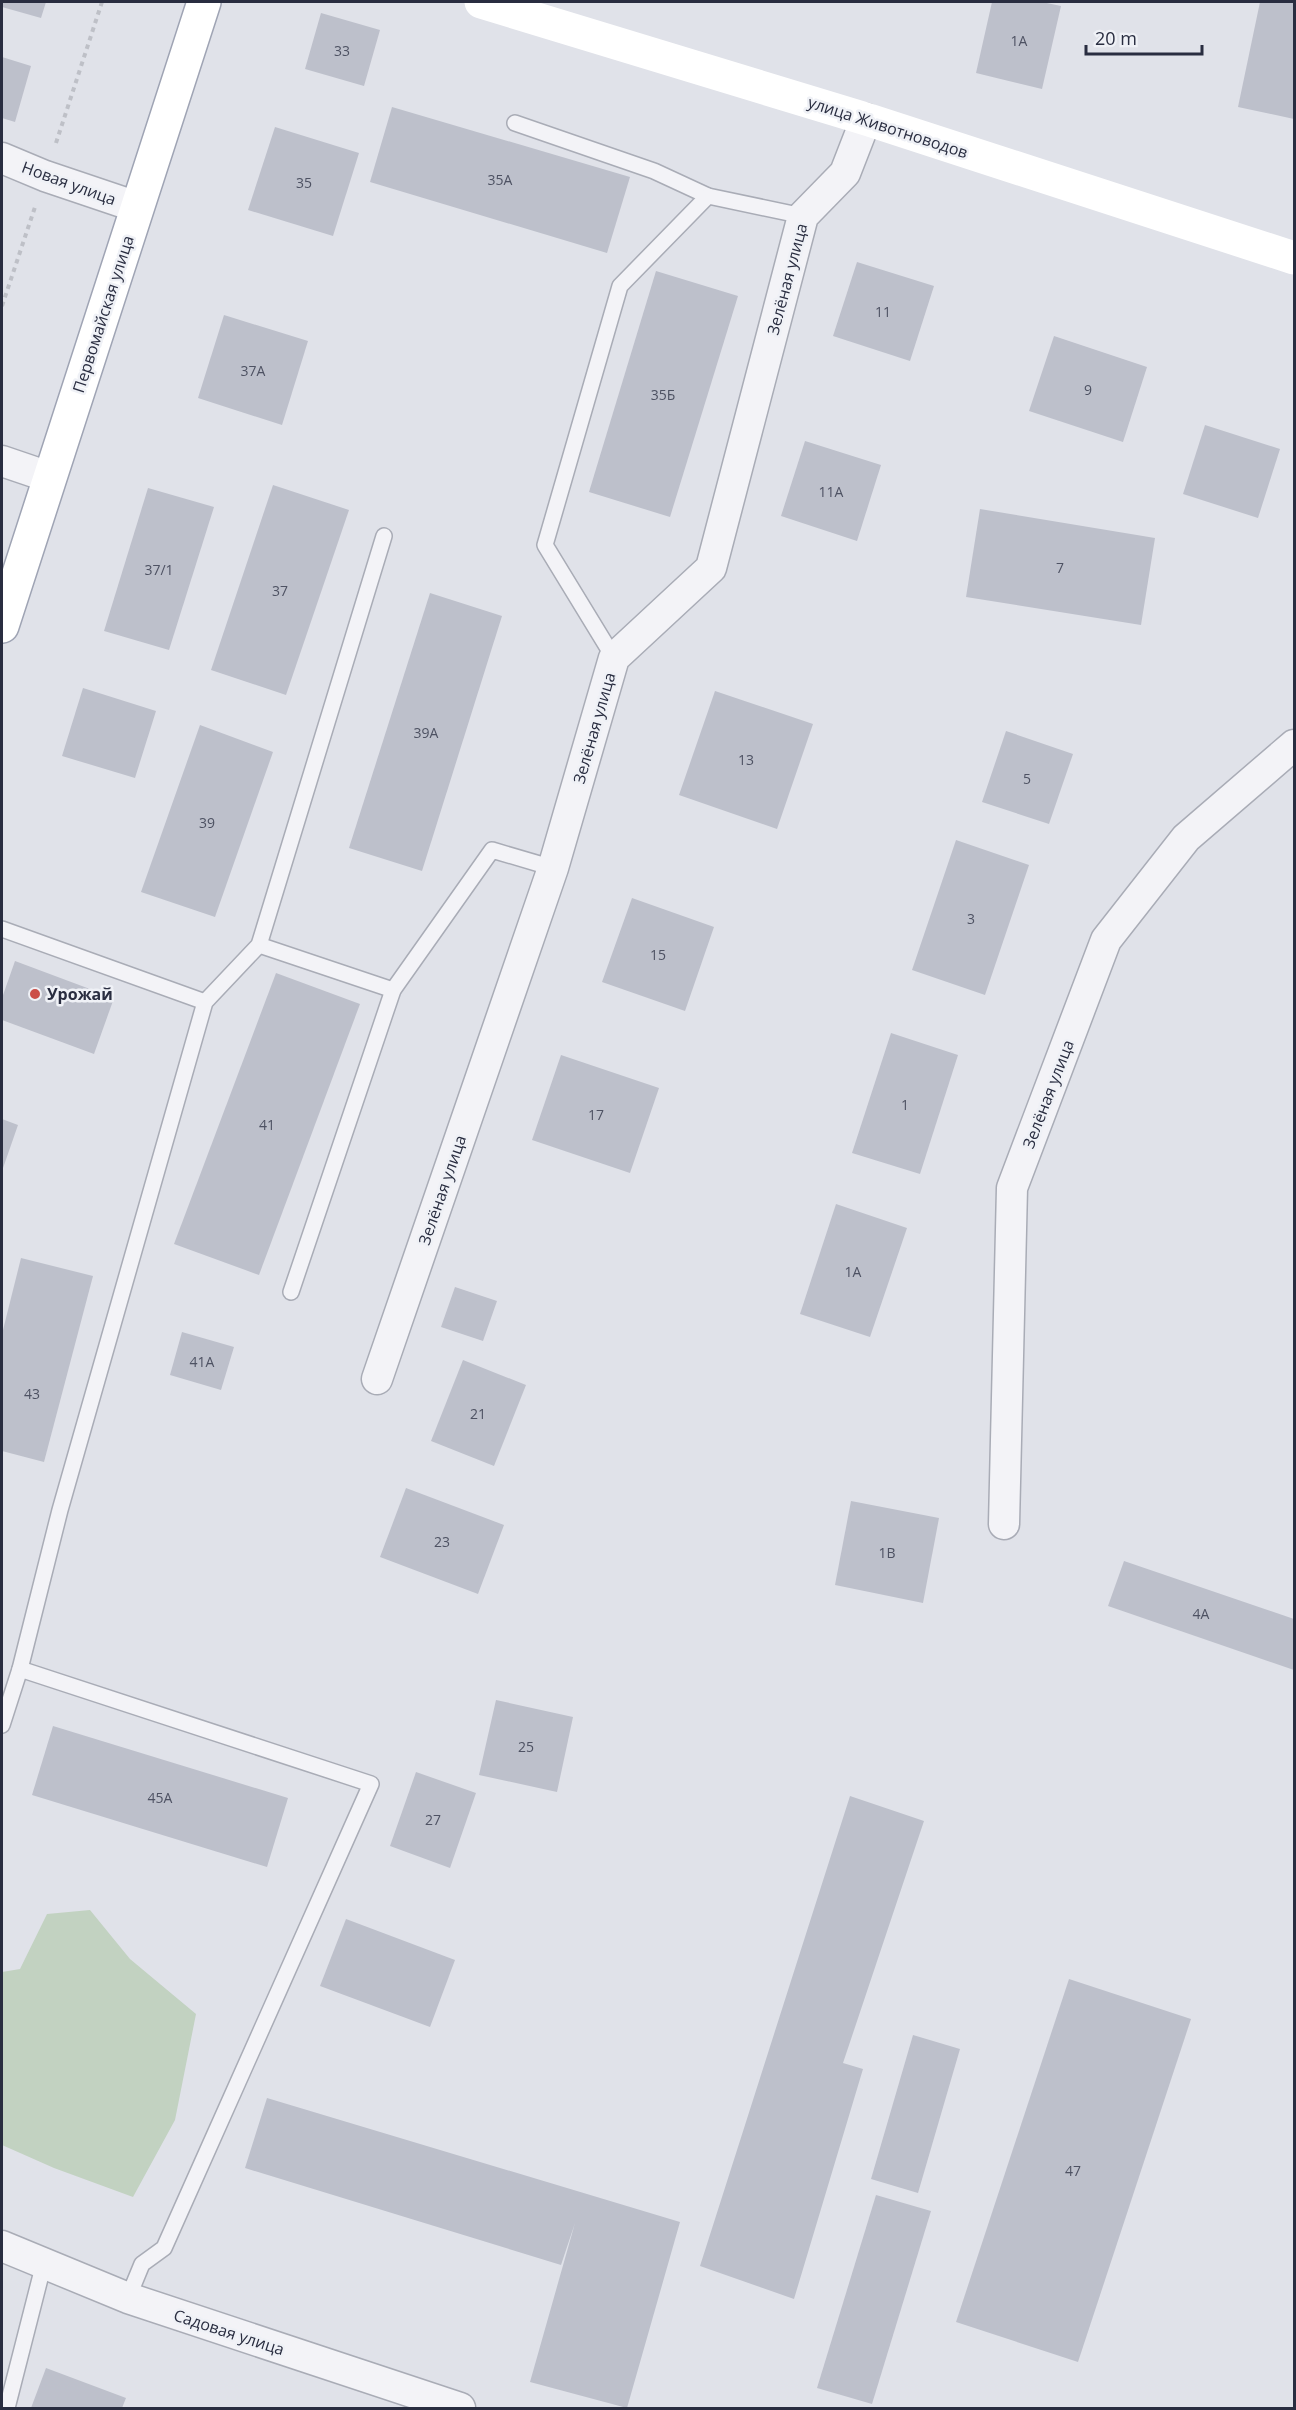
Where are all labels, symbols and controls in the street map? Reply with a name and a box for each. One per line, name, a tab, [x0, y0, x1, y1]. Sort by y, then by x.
scale bar	[1086, 18, 1202, 56]
text: 20 m	[1095, 26, 1137, 50]
house number: 1А	[1011, 31, 1028, 50]
house number: 33	[334, 41, 350, 60]
street label: улица Животноводов	[805, 91, 971, 163]
street label: Новая улица	[19, 156, 119, 210]
house number: 35А	[488, 170, 513, 189]
house number: 35	[296, 173, 312, 192]
street label: Зелёная улица	[762, 221, 812, 337]
street label: Первомайская улица	[67, 233, 139, 395]
house number: 11	[875, 302, 891, 321]
house number: 37А	[241, 361, 266, 380]
house number: 9	[1084, 380, 1092, 399]
house number: 35Б	[651, 385, 675, 404]
house number: 11А	[819, 482, 844, 501]
house number: 7	[1056, 558, 1064, 577]
house number: 37/1	[144, 560, 174, 579]
house number: 37	[272, 581, 288, 600]
street label: Зелёная улица	[568, 670, 620, 786]
house number: 39А	[414, 723, 439, 742]
house number: 13	[738, 750, 754, 769]
house number: 5	[1023, 769, 1031, 788]
house number: 39	[199, 813, 215, 832]
house number: 3	[967, 909, 975, 928]
house number: 15	[650, 945, 666, 964]
place label: Урожай	[47, 983, 113, 1005]
marker: Урожай	[28, 987, 42, 1001]
street label: Зелёная улица	[1017, 1037, 1079, 1151]
house number: 1	[901, 1095, 909, 1114]
house number: 17	[588, 1105, 604, 1124]
house number: 41	[259, 1115, 275, 1134]
street label: Зелёная улица	[413, 1132, 471, 1248]
house number: 1А	[845, 1262, 862, 1281]
house number: 41А	[190, 1352, 215, 1371]
house number: 43	[24, 1384, 40, 1403]
house number: 21	[470, 1404, 486, 1423]
house number: 23	[434, 1532, 450, 1551]
house number: 1В	[878, 1543, 896, 1562]
house number: 4А	[1193, 1604, 1210, 1623]
house number: 25	[518, 1737, 534, 1756]
house number: 45А	[148, 1788, 173, 1807]
house number: 27	[425, 1810, 441, 1829]
house number: 47	[1065, 2161, 1081, 2180]
street label: Садовая улица	[171, 2304, 287, 2360]

